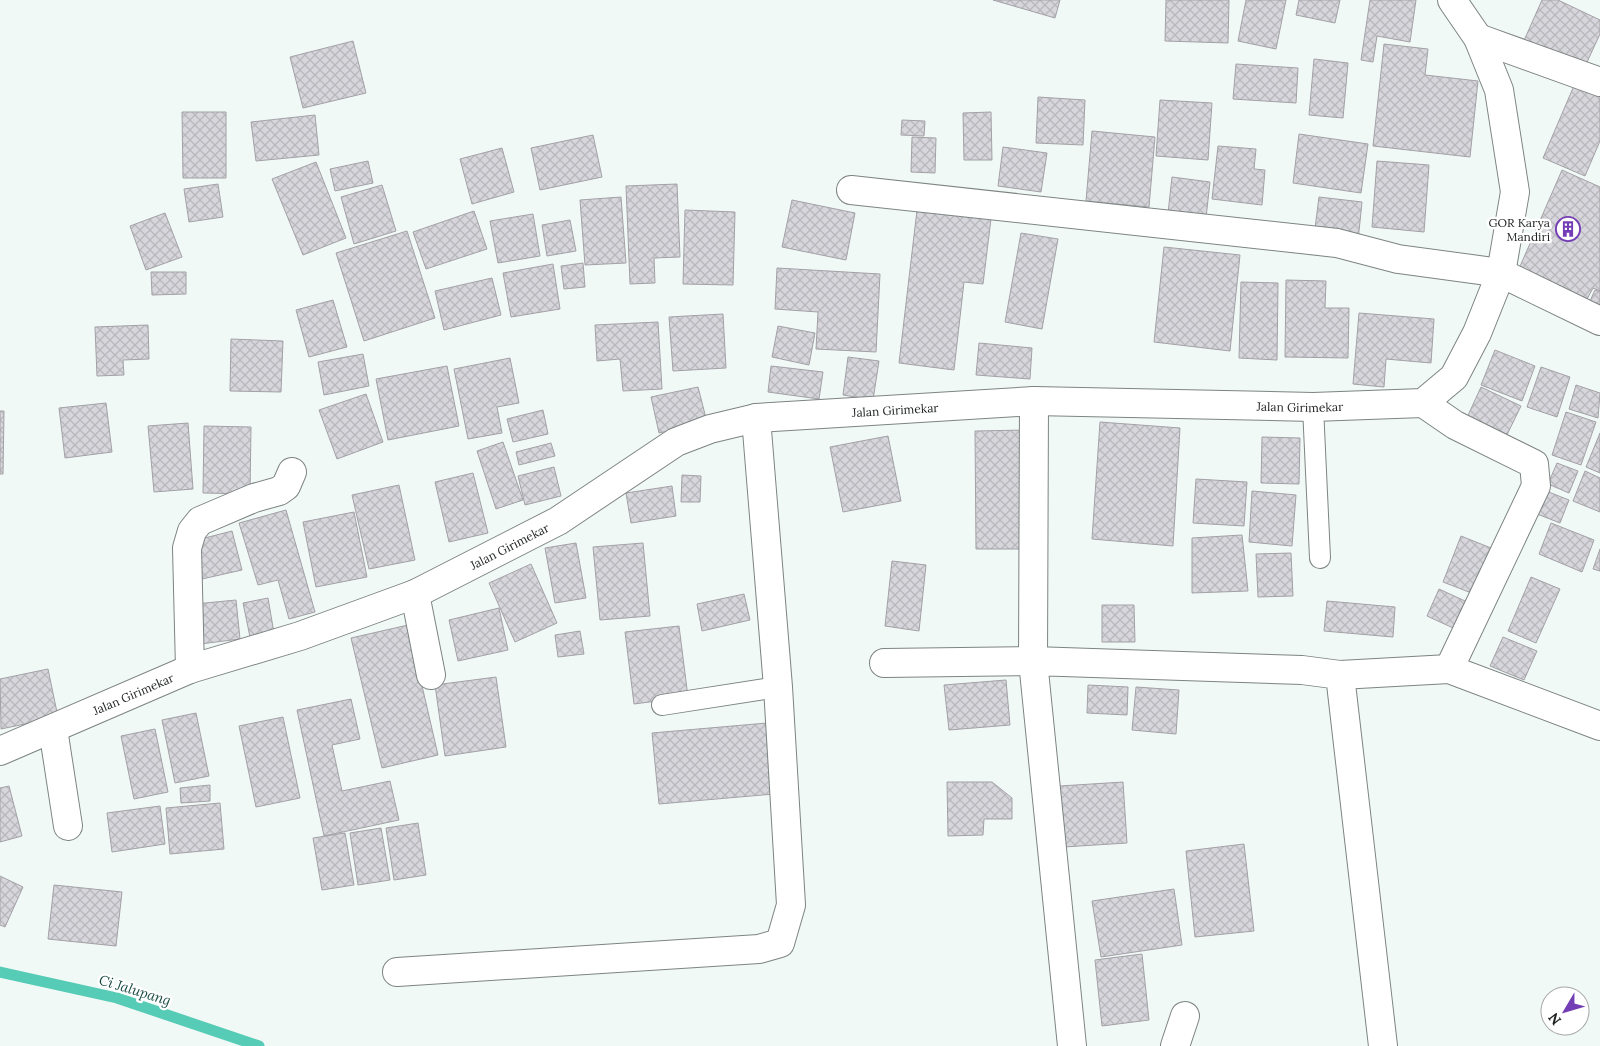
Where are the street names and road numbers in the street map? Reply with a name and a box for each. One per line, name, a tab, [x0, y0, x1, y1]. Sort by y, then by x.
street label: Jalan Girimekar	[1255, 398, 1344, 415]
street label: Jalan Girimekar	[851, 399, 940, 420]
street label: Jalan Girimekar	[466, 519, 552, 573]
street label: Jalan Girimekar	[89, 669, 177, 718]

